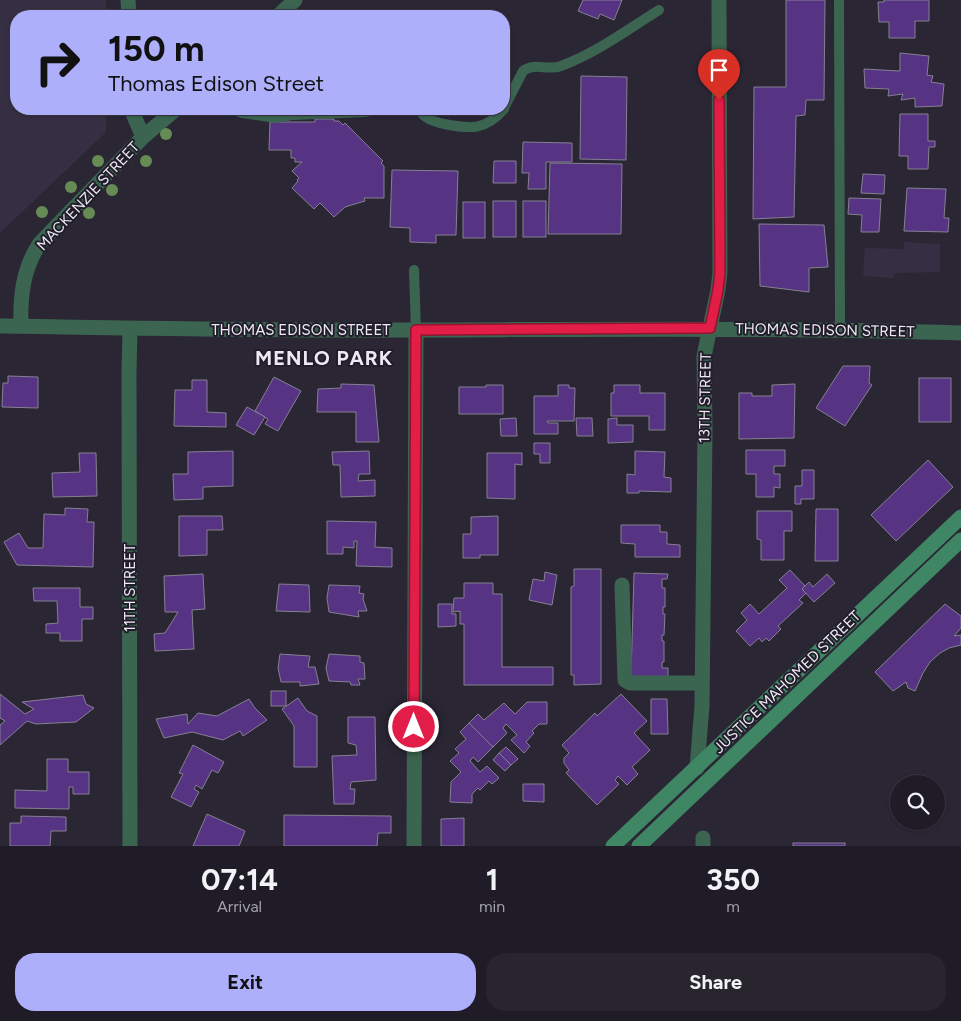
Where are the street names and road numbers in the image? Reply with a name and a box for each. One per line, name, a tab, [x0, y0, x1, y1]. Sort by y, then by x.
street label: MACKENZIE STREET	[33, 137, 144, 254]
street label: THOMAS EDISON STREET	[735, 319, 916, 341]
street label: THOMAS EDISON STREET	[211, 321, 391, 339]
street label: 13TH STREET	[695, 352, 715, 443]
street label: 11TH STREET	[121, 543, 139, 632]
street label: JUSTICE MAHOMED STREET	[710, 606, 865, 757]

